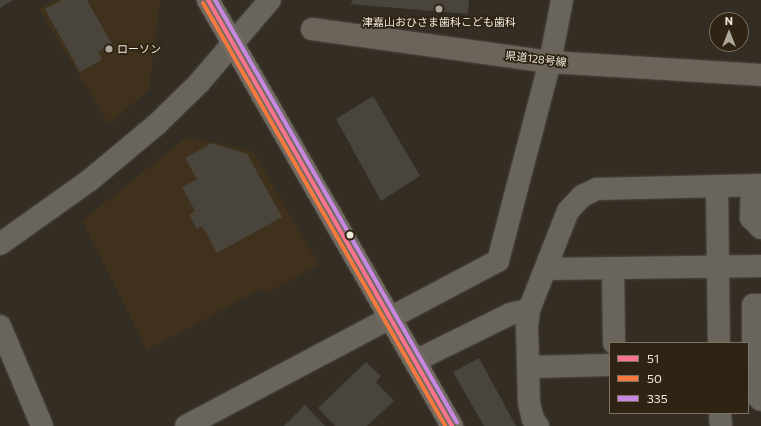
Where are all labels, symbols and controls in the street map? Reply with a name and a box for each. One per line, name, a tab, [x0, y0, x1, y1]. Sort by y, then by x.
marker: 津嘉山おひさま歯科こども歯科	[434, 4, 444, 14]
north arrow	[709, 12, 749, 52]
text: N	[725, 14, 733, 27]
place label: 津嘉山おひさま歯科こども歯科	[362, 15, 516, 29]
place label: ローソン	[117, 42, 161, 56]
marker: ローソン	[104, 44, 114, 54]
street label: 県道128号線	[505, 49, 567, 69]
unlabelled marker	[345, 230, 355, 240]
legend	[609, 342, 749, 414]
text: 51	[647, 351, 659, 365]
text: 50	[647, 371, 662, 385]
text: 335	[647, 391, 668, 405]

